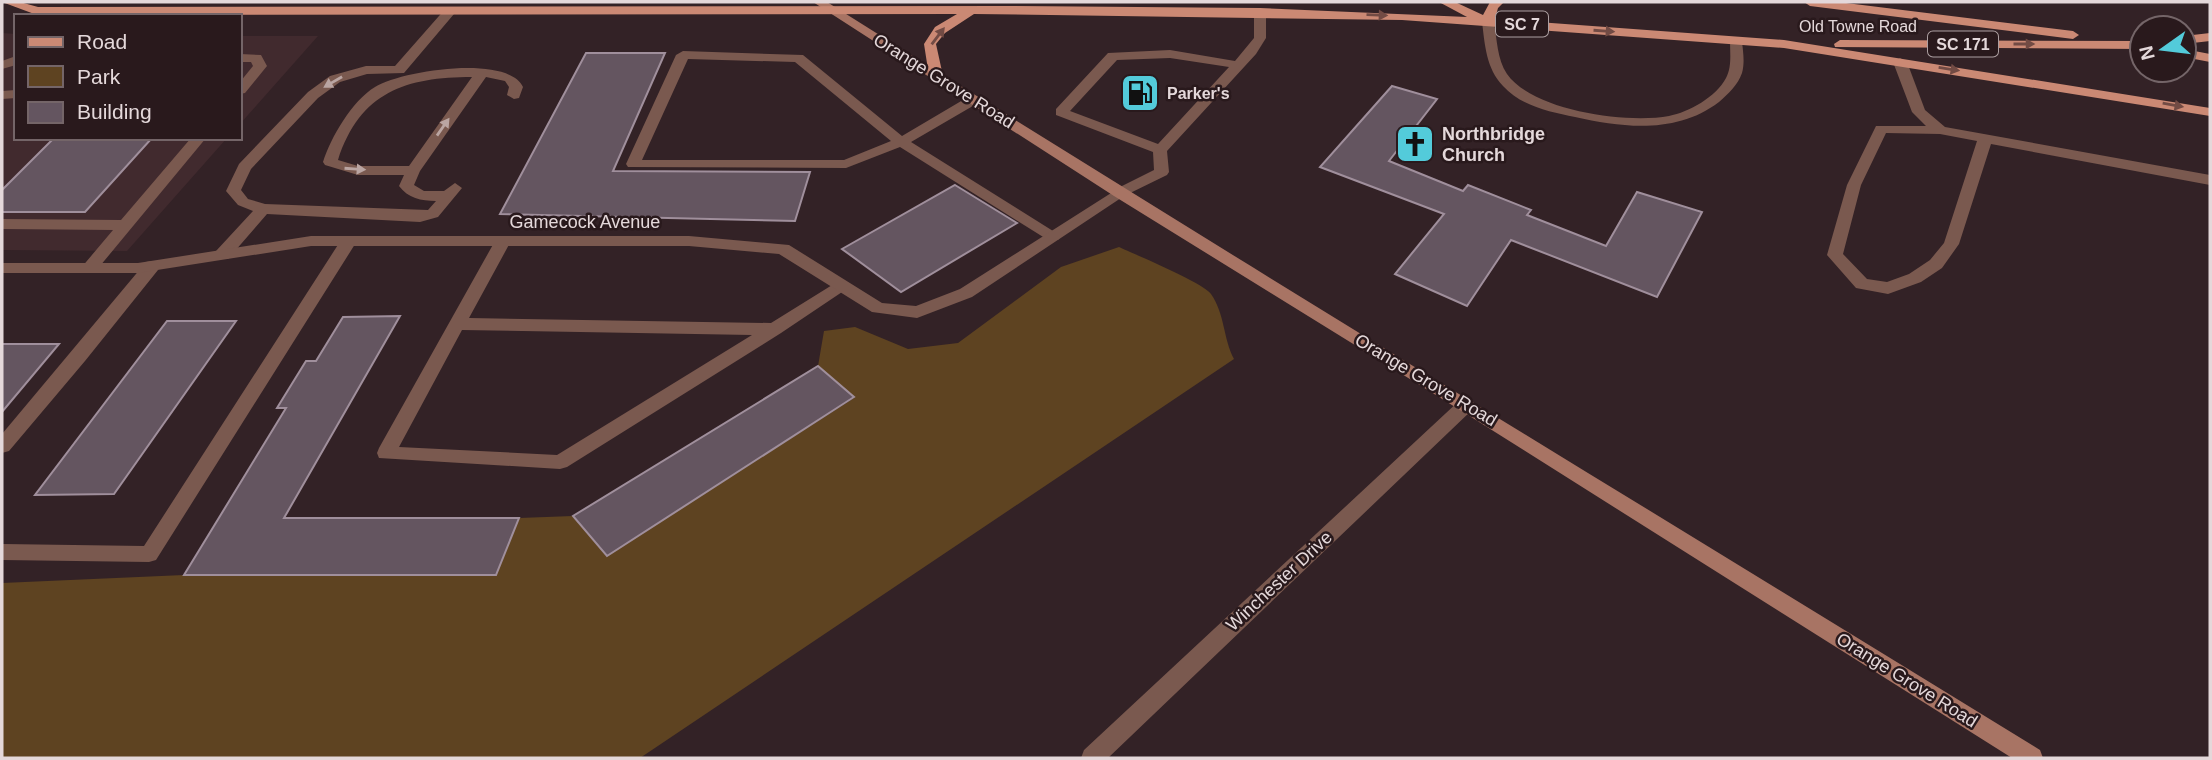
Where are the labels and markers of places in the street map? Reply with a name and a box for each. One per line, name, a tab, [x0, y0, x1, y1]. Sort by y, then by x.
fuel station icon: Parker's	[1119, 72, 1161, 114]
place label: Parker's	[1167, 85, 1230, 102]
church icon: Northbridge Church	[1394, 123, 1436, 165]
place label: Northbridge Church	[1442, 124, 1545, 165]

